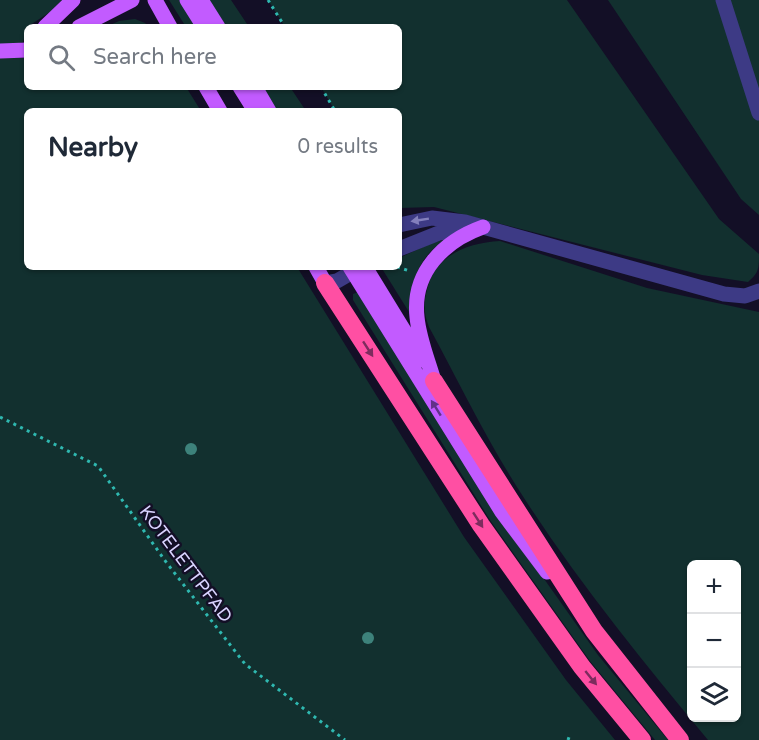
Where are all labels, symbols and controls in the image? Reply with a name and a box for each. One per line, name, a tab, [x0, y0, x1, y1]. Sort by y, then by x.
search box	[24, 24, 402, 90]
icon: search	[45, 41, 78, 74]
text: Search here	[93, 44, 217, 70]
text: Nearby	[48, 132, 138, 163]
text: 0 results	[298, 135, 378, 159]
one-way arrow	[411, 216, 430, 225]
one-way arrow	[363, 341, 374, 357]
one-way arrow	[431, 400, 442, 416]
street label: KOTELETTPFAD	[135, 501, 237, 627]
one-way arrow	[472, 511, 484, 527]
map controls	[687, 560, 741, 722]
button: +	[687, 560, 741, 614]
button: −	[687, 614, 741, 668]
button: layers	[687, 668, 741, 722]
one-way arrow	[585, 670, 598, 686]

